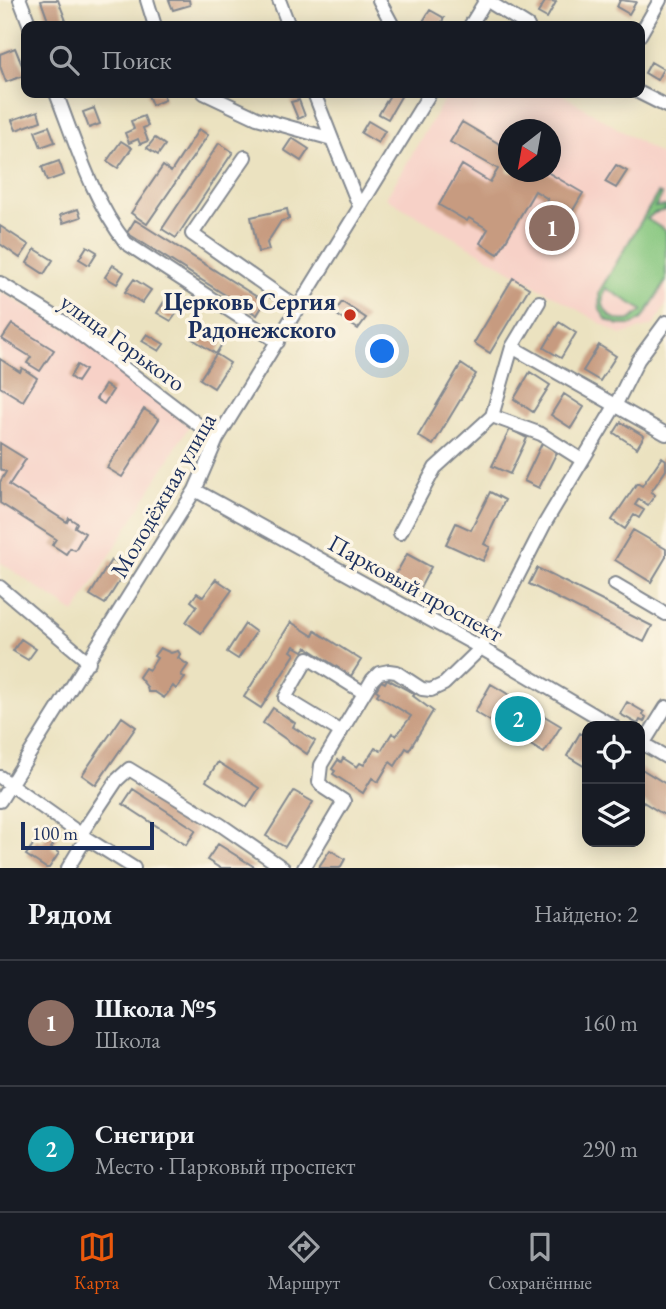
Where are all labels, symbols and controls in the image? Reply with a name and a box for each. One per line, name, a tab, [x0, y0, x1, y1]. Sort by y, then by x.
search box	[21, 21, 645, 98]
icon: search	[45, 41, 83, 79]
text: Поиск	[101, 43, 172, 77]
north arrow	[498, 119, 561, 182]
pin: 1	[529, 202, 575, 254]
street label: улица Горького	[54, 286, 192, 398]
place label: Церковь Сергия Радонежского	[164, 286, 336, 345]
marker: Церковь Сергия Радонежского	[342, 307, 358, 323]
your location	[365, 334, 399, 368]
street label: Молодёжная улица	[103, 406, 223, 583]
street label: Парковый проспект	[323, 527, 509, 649]
pin: 2	[495, 693, 541, 745]
map controls	[582, 721, 645, 847]
button: locate	[582, 721, 645, 784]
button: layers	[582, 784, 645, 847]
scale bar	[21, 819, 154, 851]
text: 100 m	[32, 821, 78, 846]
text: Рядом	[28, 894, 112, 933]
text: Найдено: 2	[534, 899, 638, 929]
text: Школа №5	[95, 991, 218, 1025]
text: 1	[45, 1008, 57, 1038]
text: 160 m	[582, 1008, 638, 1038]
text: Школа	[95, 1025, 160, 1055]
text: Снегири	[95, 1117, 194, 1151]
text: 2	[45, 1134, 57, 1164]
text: 290 m	[582, 1134, 638, 1164]
text: Место · Парковый проспект	[95, 1151, 355, 1181]
tab: Карта	[74, 1228, 119, 1295]
tab: Маршрут	[267, 1228, 340, 1295]
tab: Сохранённые	[488, 1228, 592, 1295]

